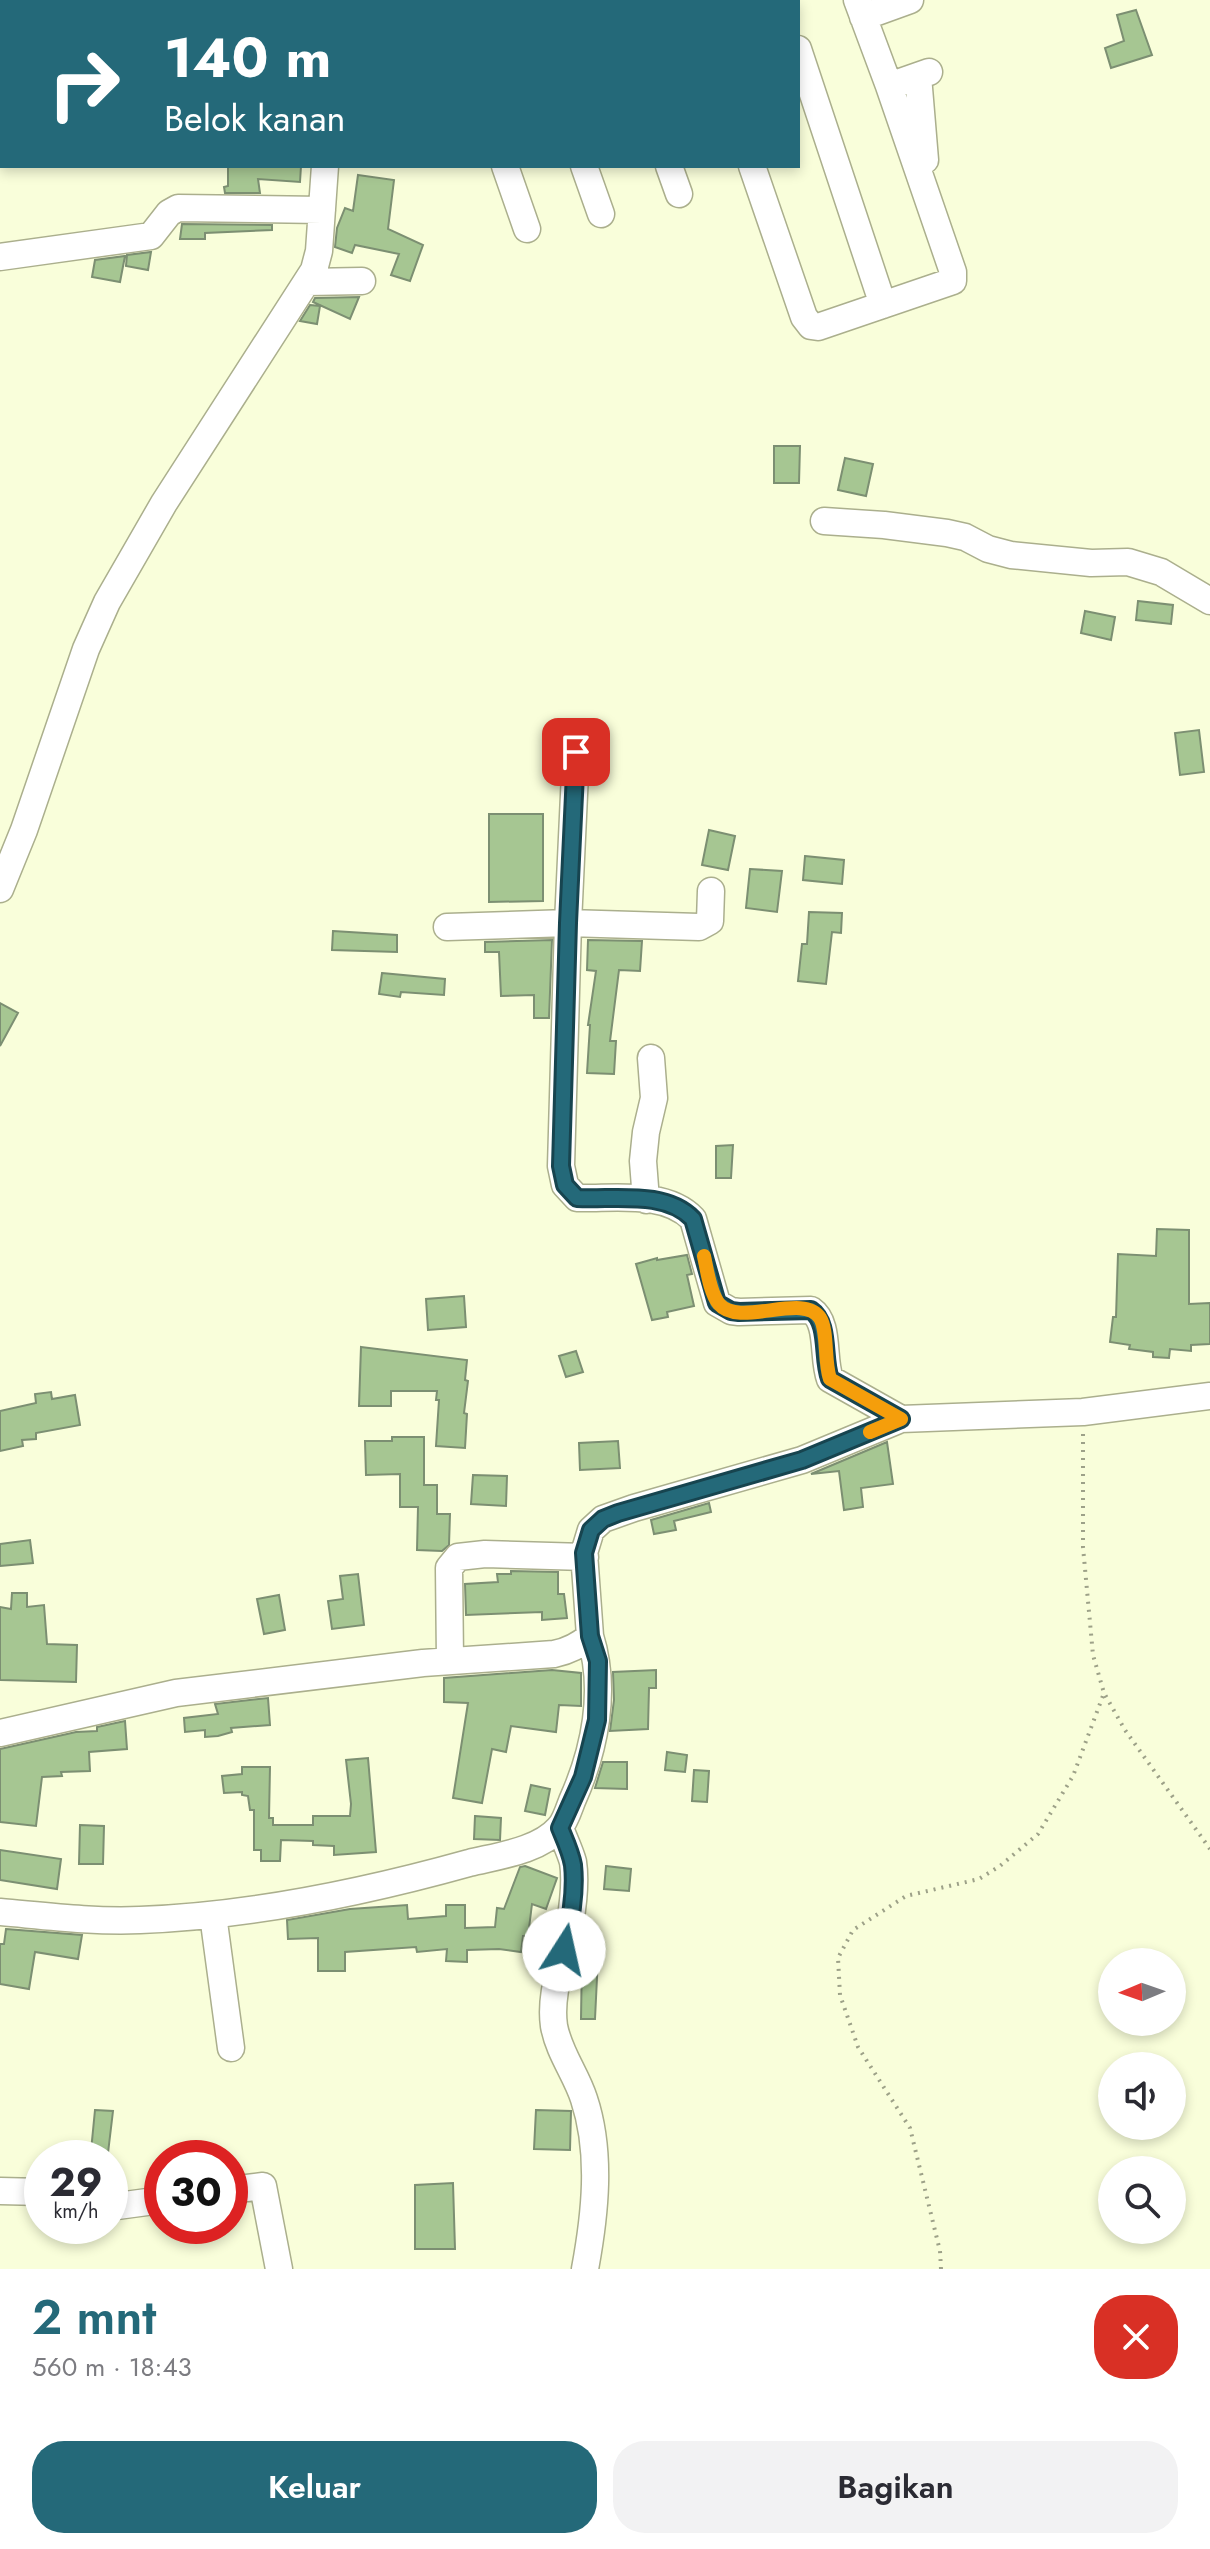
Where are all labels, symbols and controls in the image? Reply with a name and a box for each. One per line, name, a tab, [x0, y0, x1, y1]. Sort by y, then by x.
text: 140 m	[164, 17, 331, 98]
icon: right	[32, 32, 136, 136]
text: Belok kanan	[164, 92, 345, 144]
pin	[542, 718, 610, 786]
icon: arrive	[554, 730, 598, 774]
position arrow	[522, 1908, 606, 1992]
north arrow	[1098, 1948, 1186, 2036]
map controls	[1098, 1948, 1186, 2244]
button: sound	[1098, 2052, 1186, 2140]
speed limit sign: 30	[144, 2140, 248, 2244]
text: 29	[50, 2153, 103, 2211]
button: search	[1098, 2156, 1186, 2244]
text: km/h	[53, 2197, 99, 2226]
text: 2 mnt	[32, 2283, 156, 2352]
button: close	[1094, 2295, 1178, 2379]
text: 560 m · 18:43	[32, 2348, 192, 2386]
button: Keluar	[32, 2441, 597, 2533]
button: Bagikan	[613, 2441, 1178, 2533]

